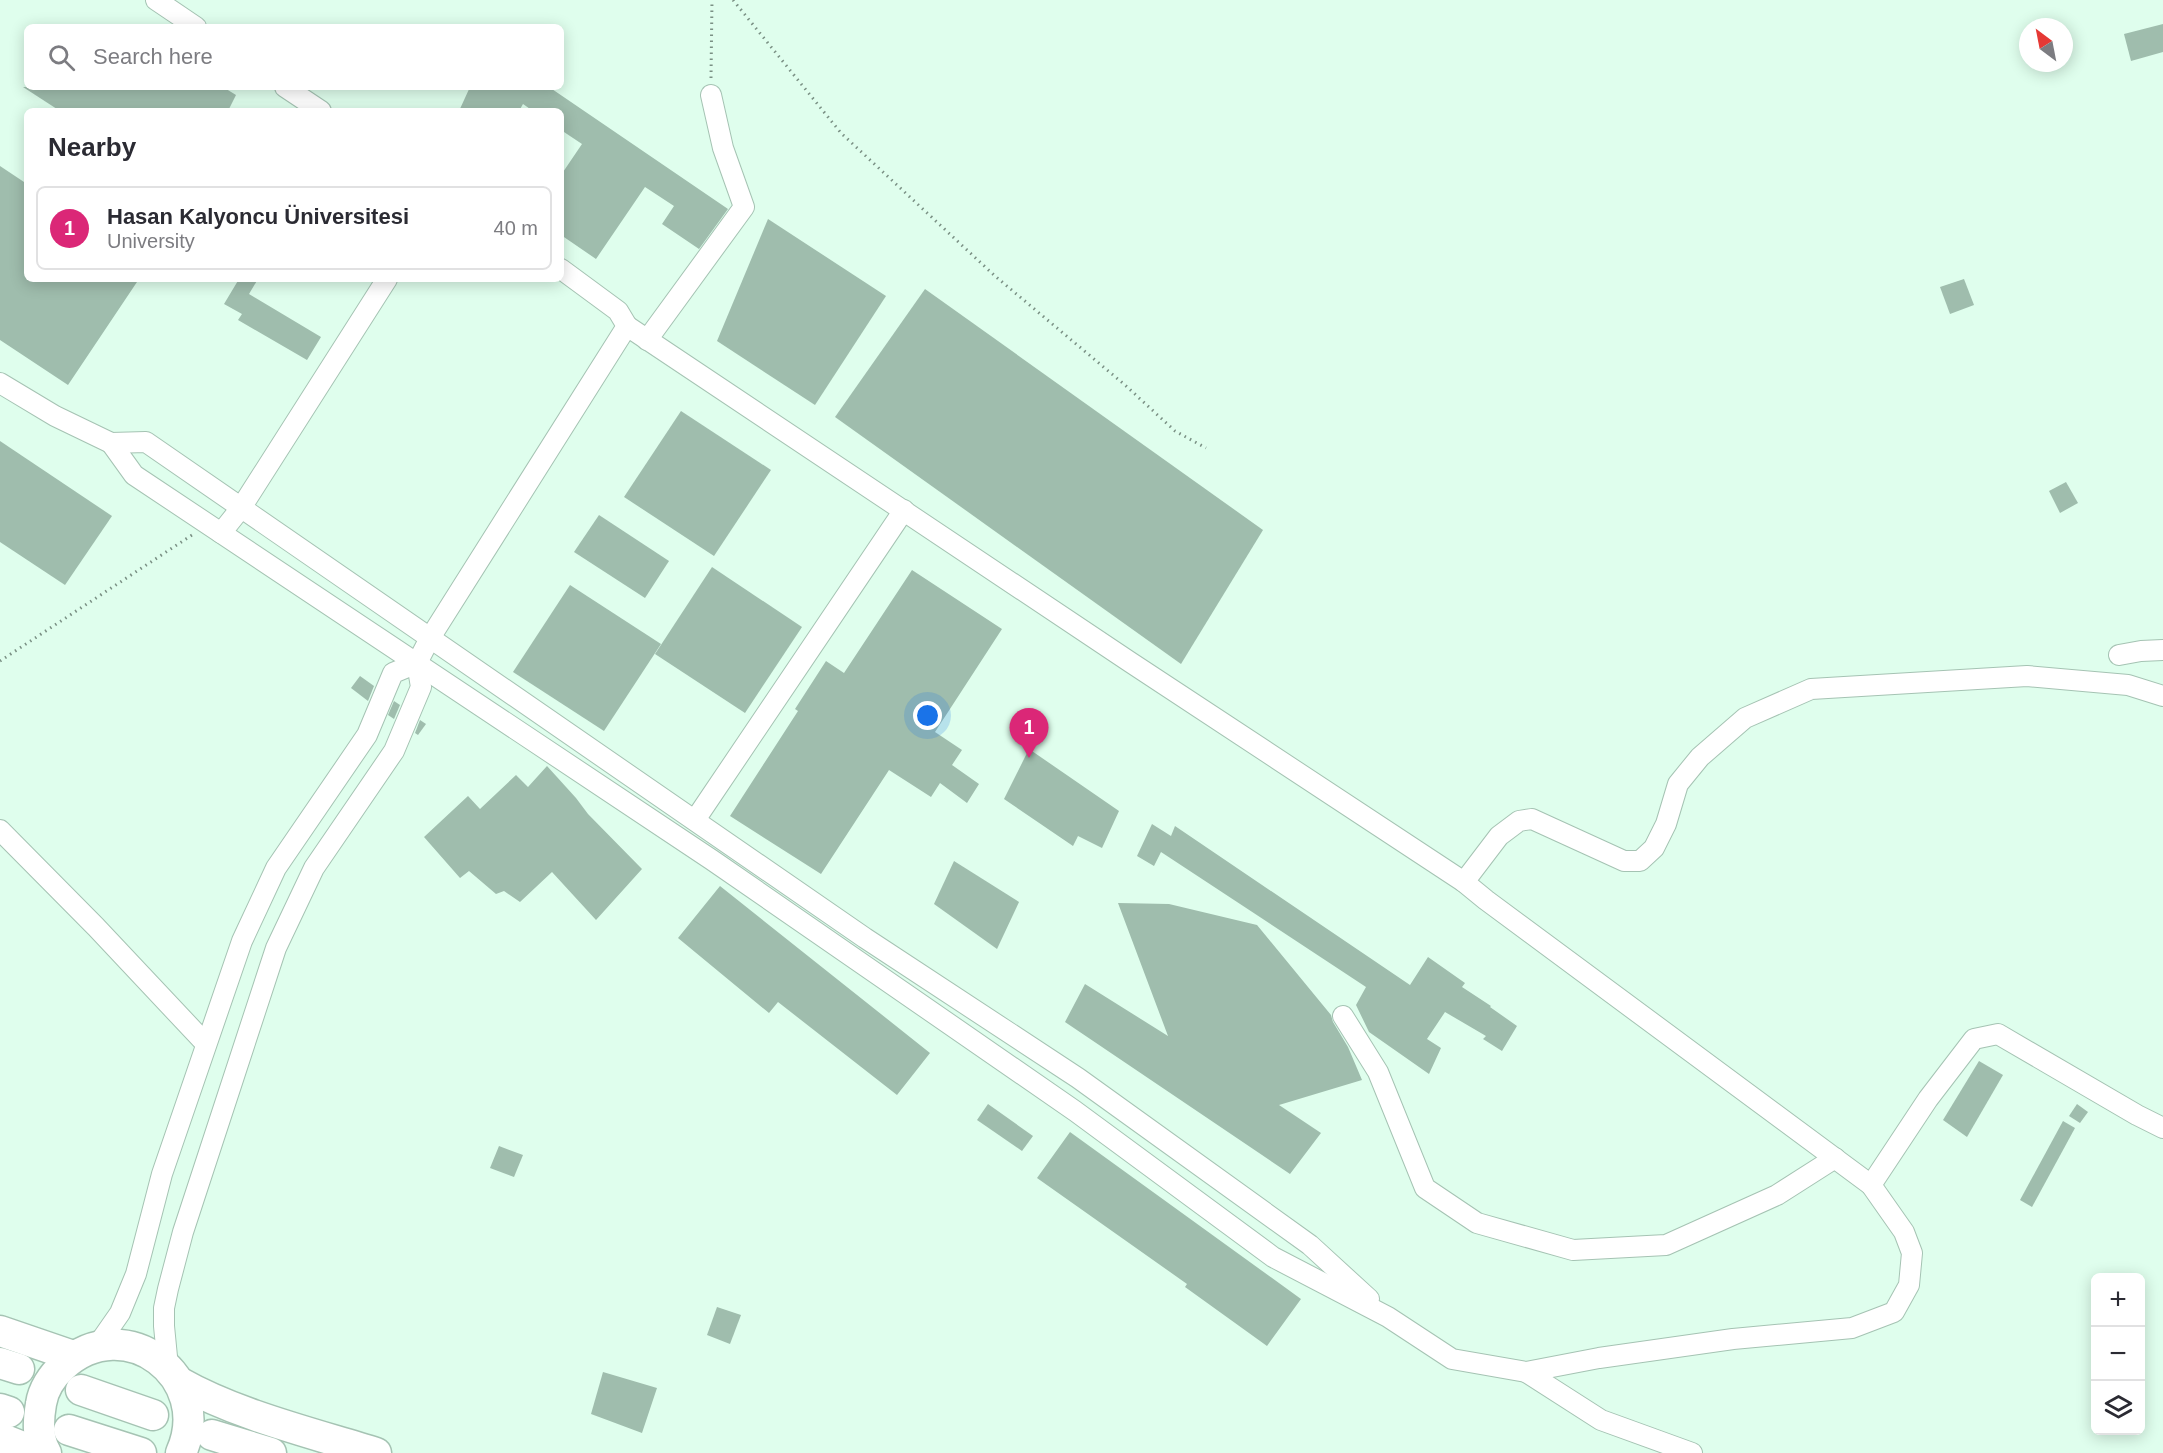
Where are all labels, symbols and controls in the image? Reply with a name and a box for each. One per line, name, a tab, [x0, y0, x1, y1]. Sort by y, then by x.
north arrow	[2019, 18, 2073, 72]
search box	[24, 24, 564, 90]
icon: search	[45, 41, 78, 74]
text: Search here	[93, 44, 213, 69]
text: Nearby	[48, 132, 136, 162]
text: Hasan Kalyoncu Üniversitesi	[107, 204, 409, 229]
text: 1	[64, 217, 75, 239]
text: 40 m	[494, 217, 538, 239]
text: University	[107, 230, 195, 252]
your location	[913, 701, 942, 730]
pin: 1	[1010, 708, 1048, 758]
map controls	[2091, 1273, 2145, 1435]
button: +	[2091, 1273, 2145, 1327]
button: −	[2091, 1327, 2145, 1381]
button: layers	[2091, 1381, 2145, 1435]

